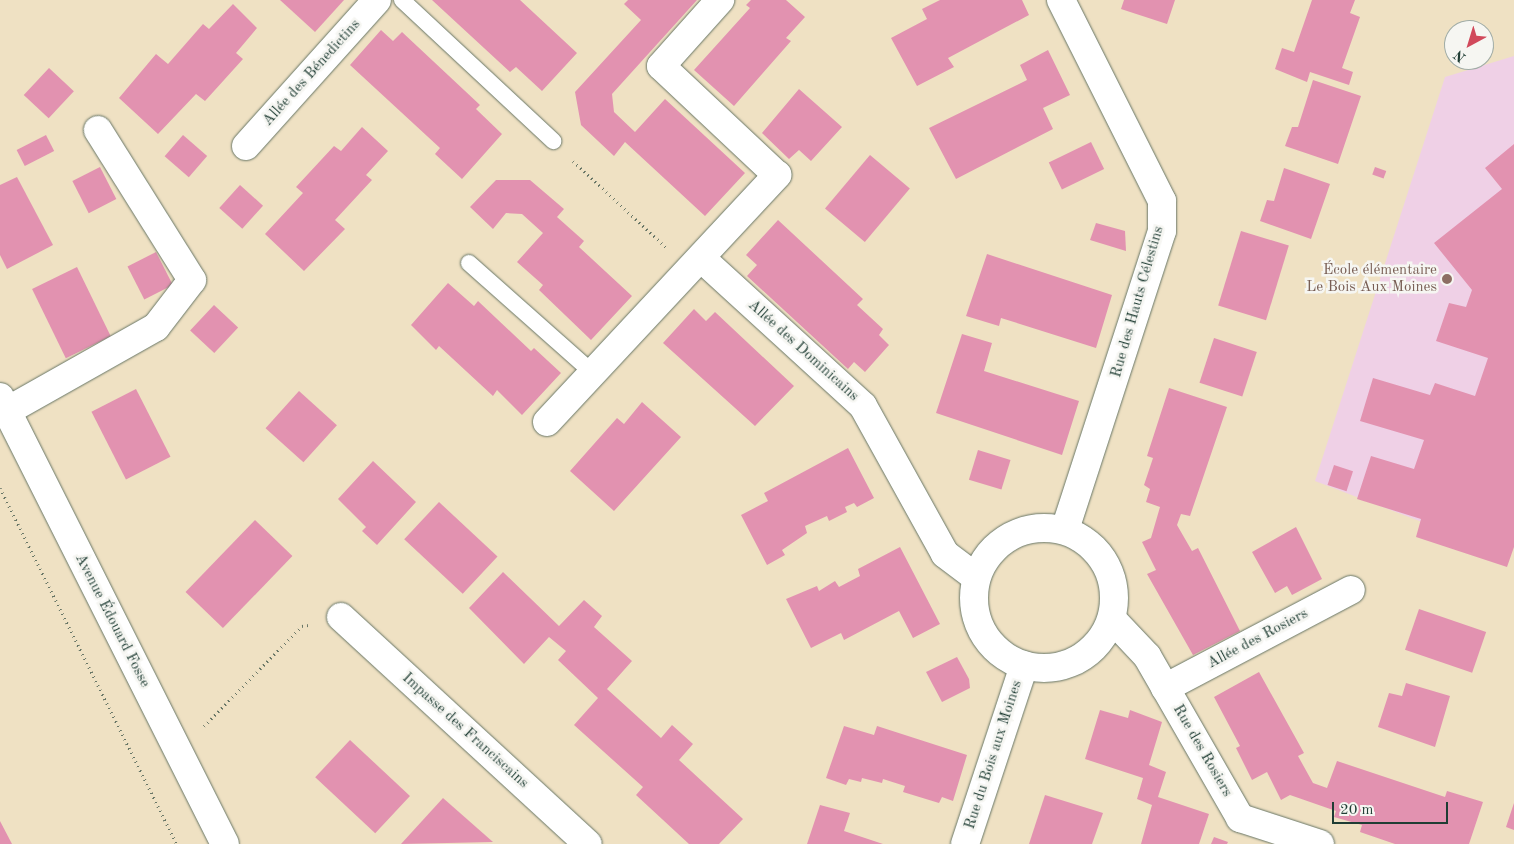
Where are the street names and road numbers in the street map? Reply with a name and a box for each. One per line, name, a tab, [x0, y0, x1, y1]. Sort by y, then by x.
street label: Allée des Bénedictins	[259, 16, 365, 130]
street label: Rue des Hauts Célestins	[1108, 224, 1168, 380]
street label: Allée des Dominicains	[744, 297, 862, 405]
street label: Avenue Édouard Fosse	[71, 551, 153, 691]
street label: Allée des Rosiers	[1205, 605, 1311, 673]
street label: Impasse des Franciscains	[398, 669, 532, 793]
street label: Rue du Bois aux Moines	[961, 678, 1027, 832]
street label: Rue des Rosiers	[1168, 702, 1236, 800]

